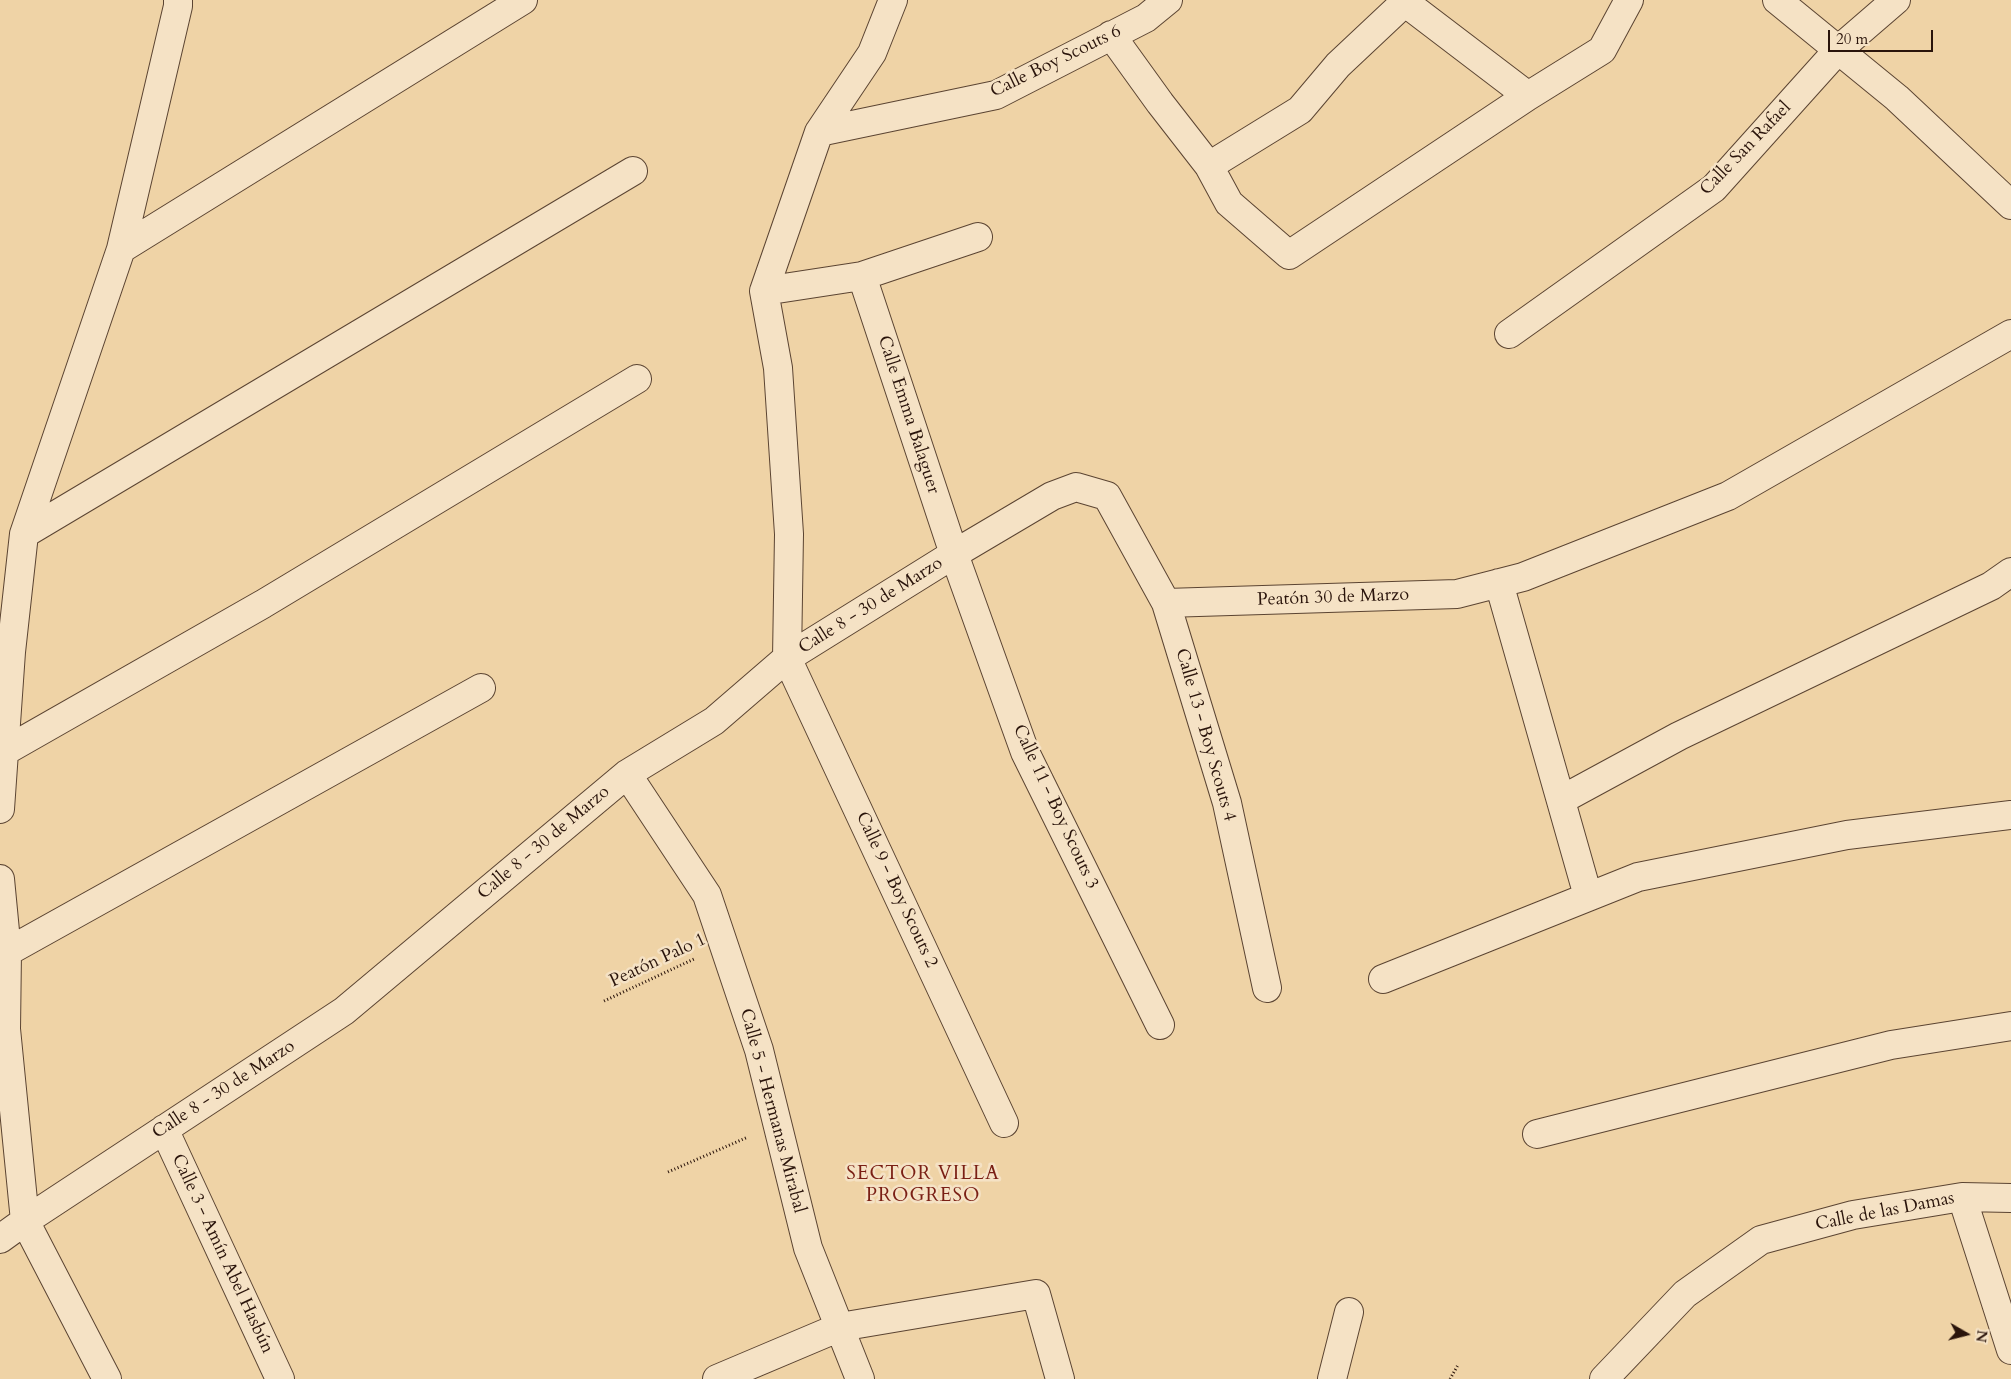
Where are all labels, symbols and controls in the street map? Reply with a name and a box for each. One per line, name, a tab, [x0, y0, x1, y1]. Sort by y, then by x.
scale bar	[1831, 20, 1936, 52]
street label: Calle Boy Scouts 6	[987, 21, 1125, 103]
text: 20 m	[1836, 29, 1868, 49]
street label: Calle San Rafael	[1696, 98, 1796, 200]
street label: Calle Emma Balaguer	[872, 333, 944, 497]
street label: Calle 8 - 30 de Marzo	[795, 553, 947, 659]
street label: Peatón 30 de Marzo	[1257, 585, 1409, 611]
street label: Calle 13 - Boy Scouts 4	[1170, 646, 1240, 824]
street label: Calle 11 - Boy Scouts 3	[1007, 721, 1103, 893]
street label: Calle 8 - 30 de Marzo	[474, 782, 614, 904]
street label: Calle 9 - Boy Scouts 2	[850, 809, 942, 971]
street label: Peatón Palo 1	[606, 929, 710, 993]
street label: Calle 5 - Hermanas Mirabal	[734, 1006, 810, 1216]
street label: Calle 8 - 30 de Marzo	[149, 1036, 299, 1144]
street label: Calle 3 - Amín Abel Hasbún	[166, 1151, 278, 1357]
district label: SECTOR VILLA PROGRESO	[845, 1164, 1001, 1208]
street label: Calle de las Damas	[1814, 1188, 1956, 1236]
north arrow	[1941, 1309, 1991, 1359]
text: N	[1971, 1329, 1992, 1343]

